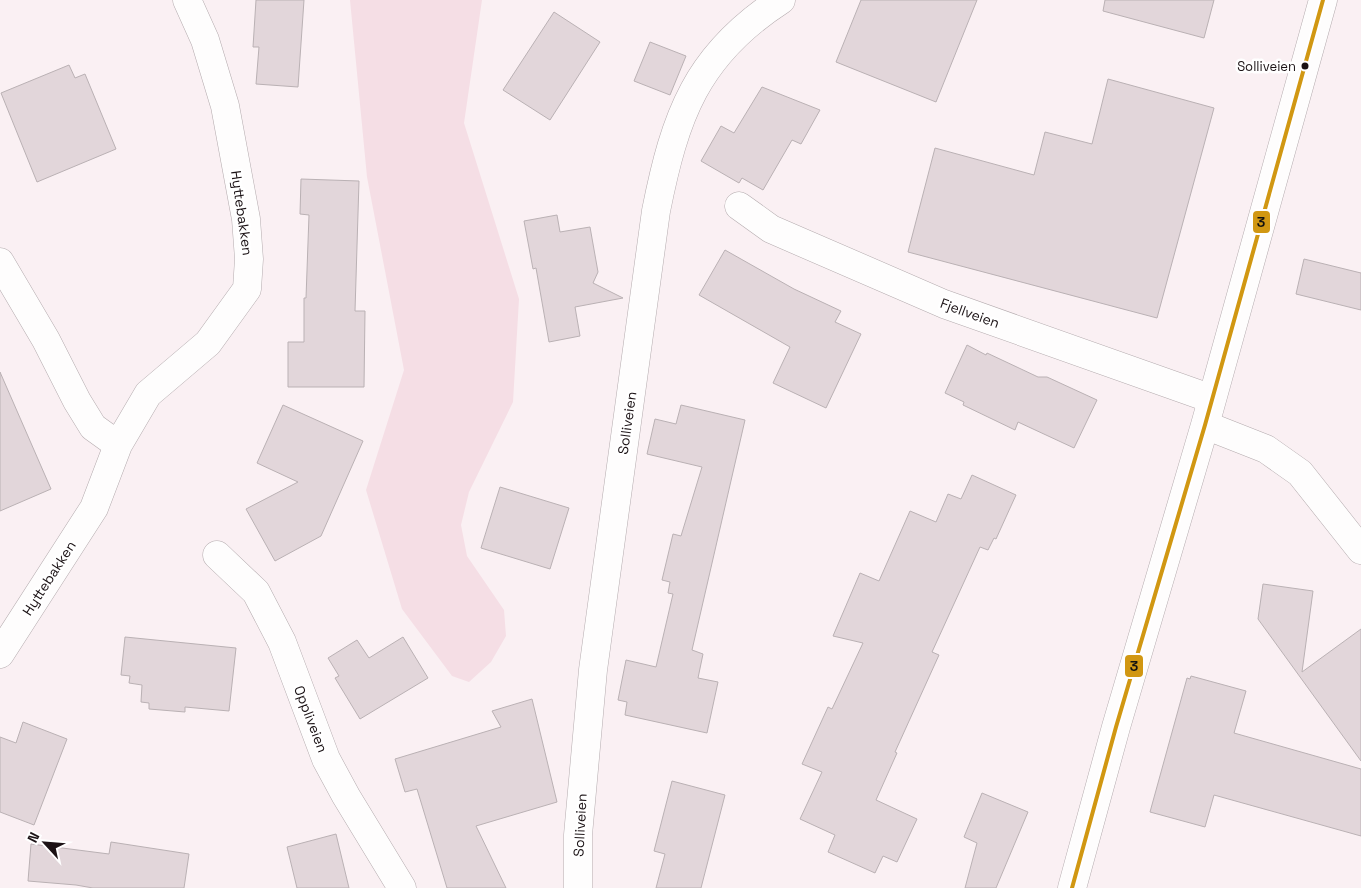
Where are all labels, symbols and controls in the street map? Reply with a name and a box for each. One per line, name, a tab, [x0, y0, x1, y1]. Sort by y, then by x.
place label: Solliveien	[1237, 58, 1296, 75]
marker: Solliveien	[1300, 61, 1310, 71]
street label: Hyttebakken	[227, 169, 257, 257]
line badge: 3	[1252, 210, 1271, 234]
text: 3	[1257, 213, 1265, 231]
street label: Fjellveien	[938, 294, 1002, 332]
street label: Solliveien	[614, 390, 640, 456]
street label: Hyttebakken	[18, 537, 80, 619]
line badge: 3	[1124, 654, 1144, 678]
text: 3	[1130, 657, 1138, 675]
street label: Oppliveien	[290, 683, 332, 755]
street label: Solliveien	[569, 793, 591, 857]
north arrow	[20, 818, 70, 868]
text: N	[23, 829, 43, 845]

